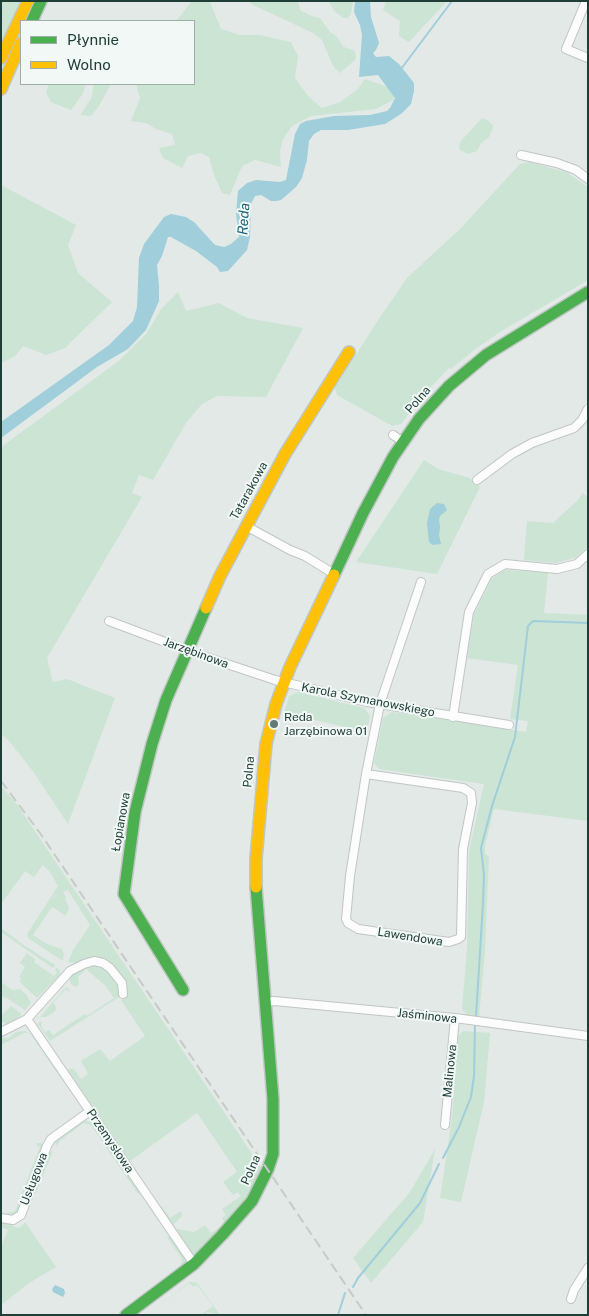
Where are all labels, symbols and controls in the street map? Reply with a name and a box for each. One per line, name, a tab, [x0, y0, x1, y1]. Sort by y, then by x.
legend	[20, 20, 195, 85]
text: Płynnie	[67, 31, 119, 48]
text: Wolno	[67, 56, 111, 73]
water label: Reda	[235, 202, 253, 236]
street label: Polna	[402, 383, 434, 417]
street label: Tatarakowa	[227, 459, 271, 523]
street label: Jarzębinowa	[161, 635, 231, 671]
street label: Karola Szymanowskiego	[300, 680, 436, 720]
place label: Reda Jarzębinowa 01	[284, 710, 367, 738]
marker: Reda Jarzębinowa 01	[268, 718, 280, 730]
street label: Polna	[240, 756, 258, 788]
street label: Łopianowa	[109, 791, 133, 853]
street label: Lawendowa	[376, 925, 444, 949]
street label: Jaśminowa	[396, 1006, 458, 1026]
street label: Malinowa	[440, 1044, 460, 1098]
street label: Przemysłowa	[83, 1106, 137, 1176]
street label: Usługowa	[17, 1151, 51, 1207]
street label: Polna	[238, 1153, 264, 1187]

